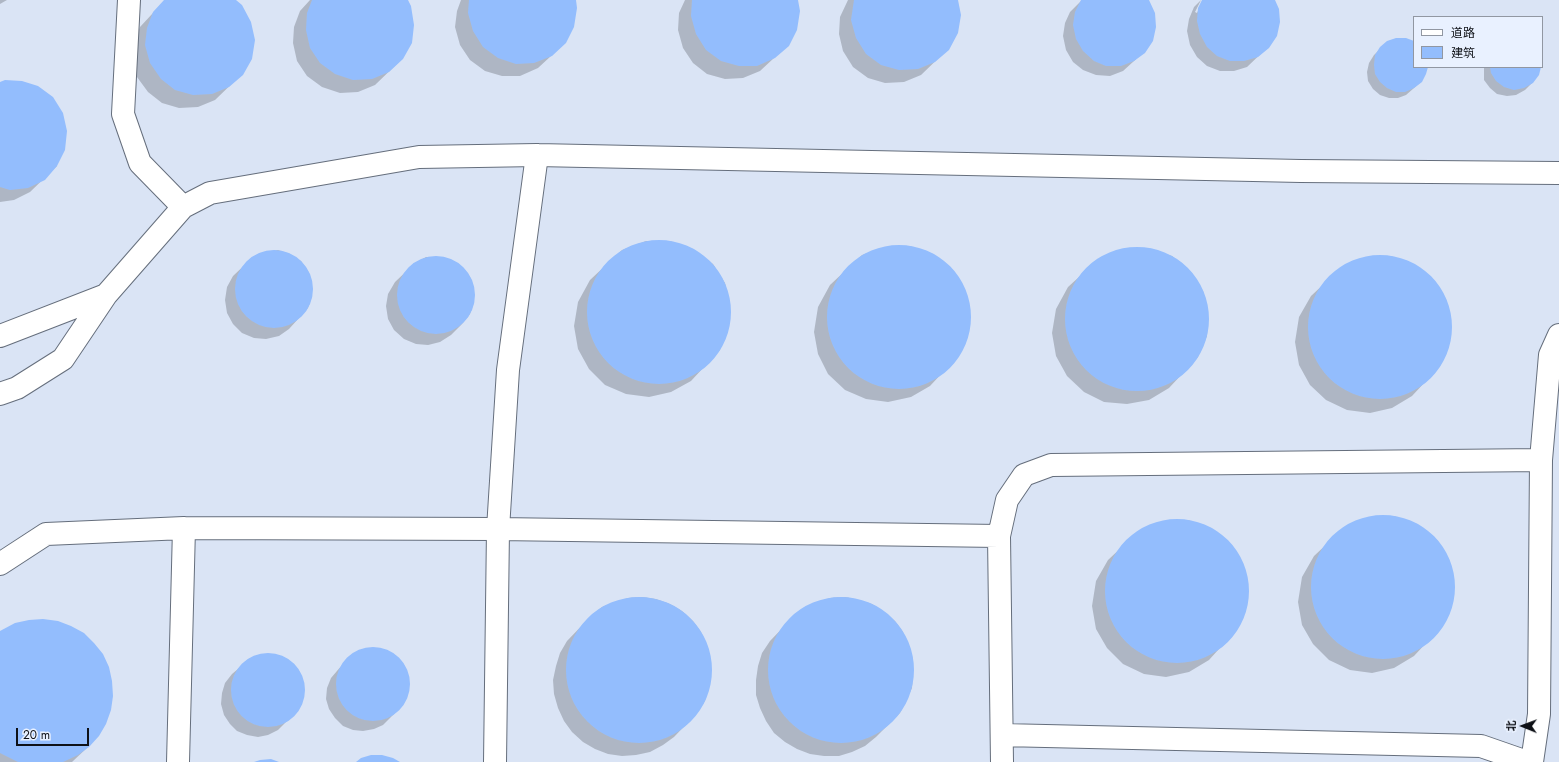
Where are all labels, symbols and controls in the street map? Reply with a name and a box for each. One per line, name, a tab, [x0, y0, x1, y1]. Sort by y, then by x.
legend	[1413, 16, 1543, 68]
text: 道路	[1451, 24, 1475, 42]
text: 建筑	[1451, 44, 1475, 62]
north arrow	[1503, 706, 1543, 746]
scale bar	[18, 720, 91, 746]
text: 北	[1503, 720, 1519, 731]
text: 20 m	[23, 726, 50, 744]

